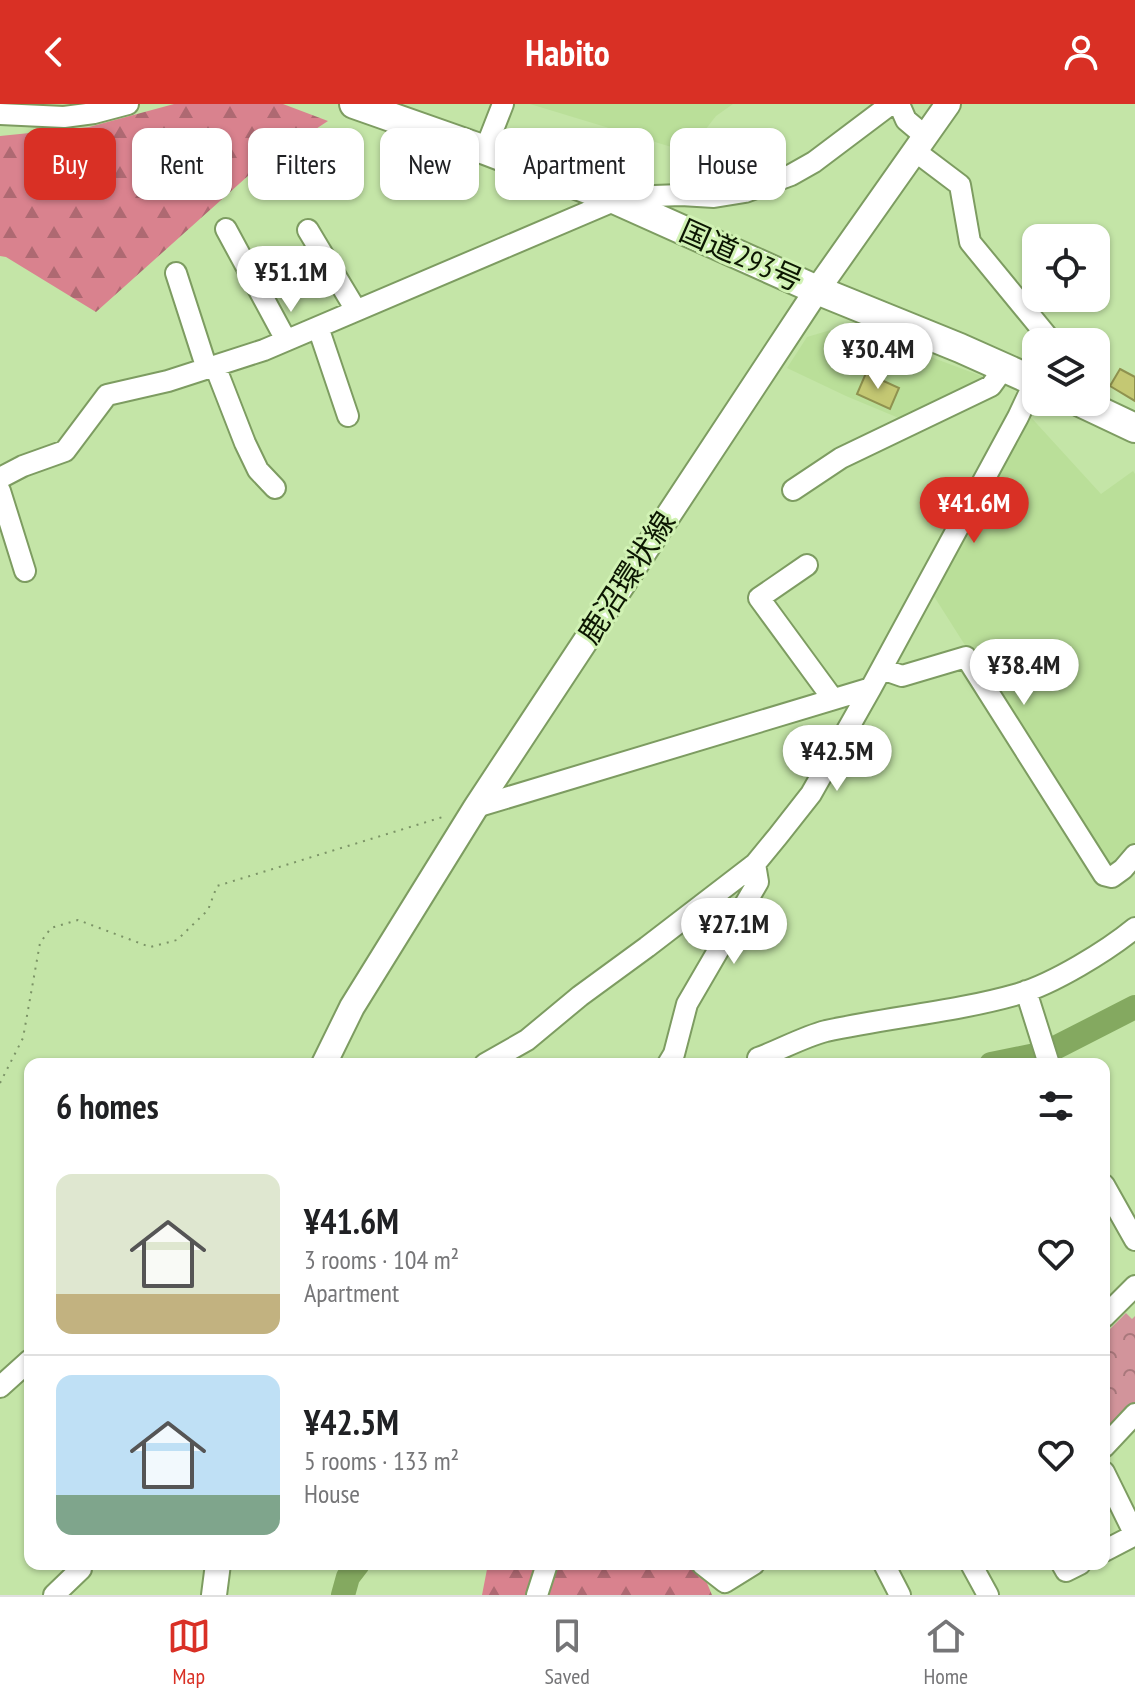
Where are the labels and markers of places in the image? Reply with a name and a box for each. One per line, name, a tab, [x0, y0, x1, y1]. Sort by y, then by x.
pin: ¥51.1M	[226, 246, 356, 314]
pin: ¥30.4M	[813, 323, 943, 391]
pin: ¥41.6M	[909, 477, 1039, 545]
pin: ¥38.4M	[959, 639, 1089, 707]
pin: ¥42.5M	[772, 725, 902, 793]
pin: ¥27.1M	[669, 898, 799, 966]

